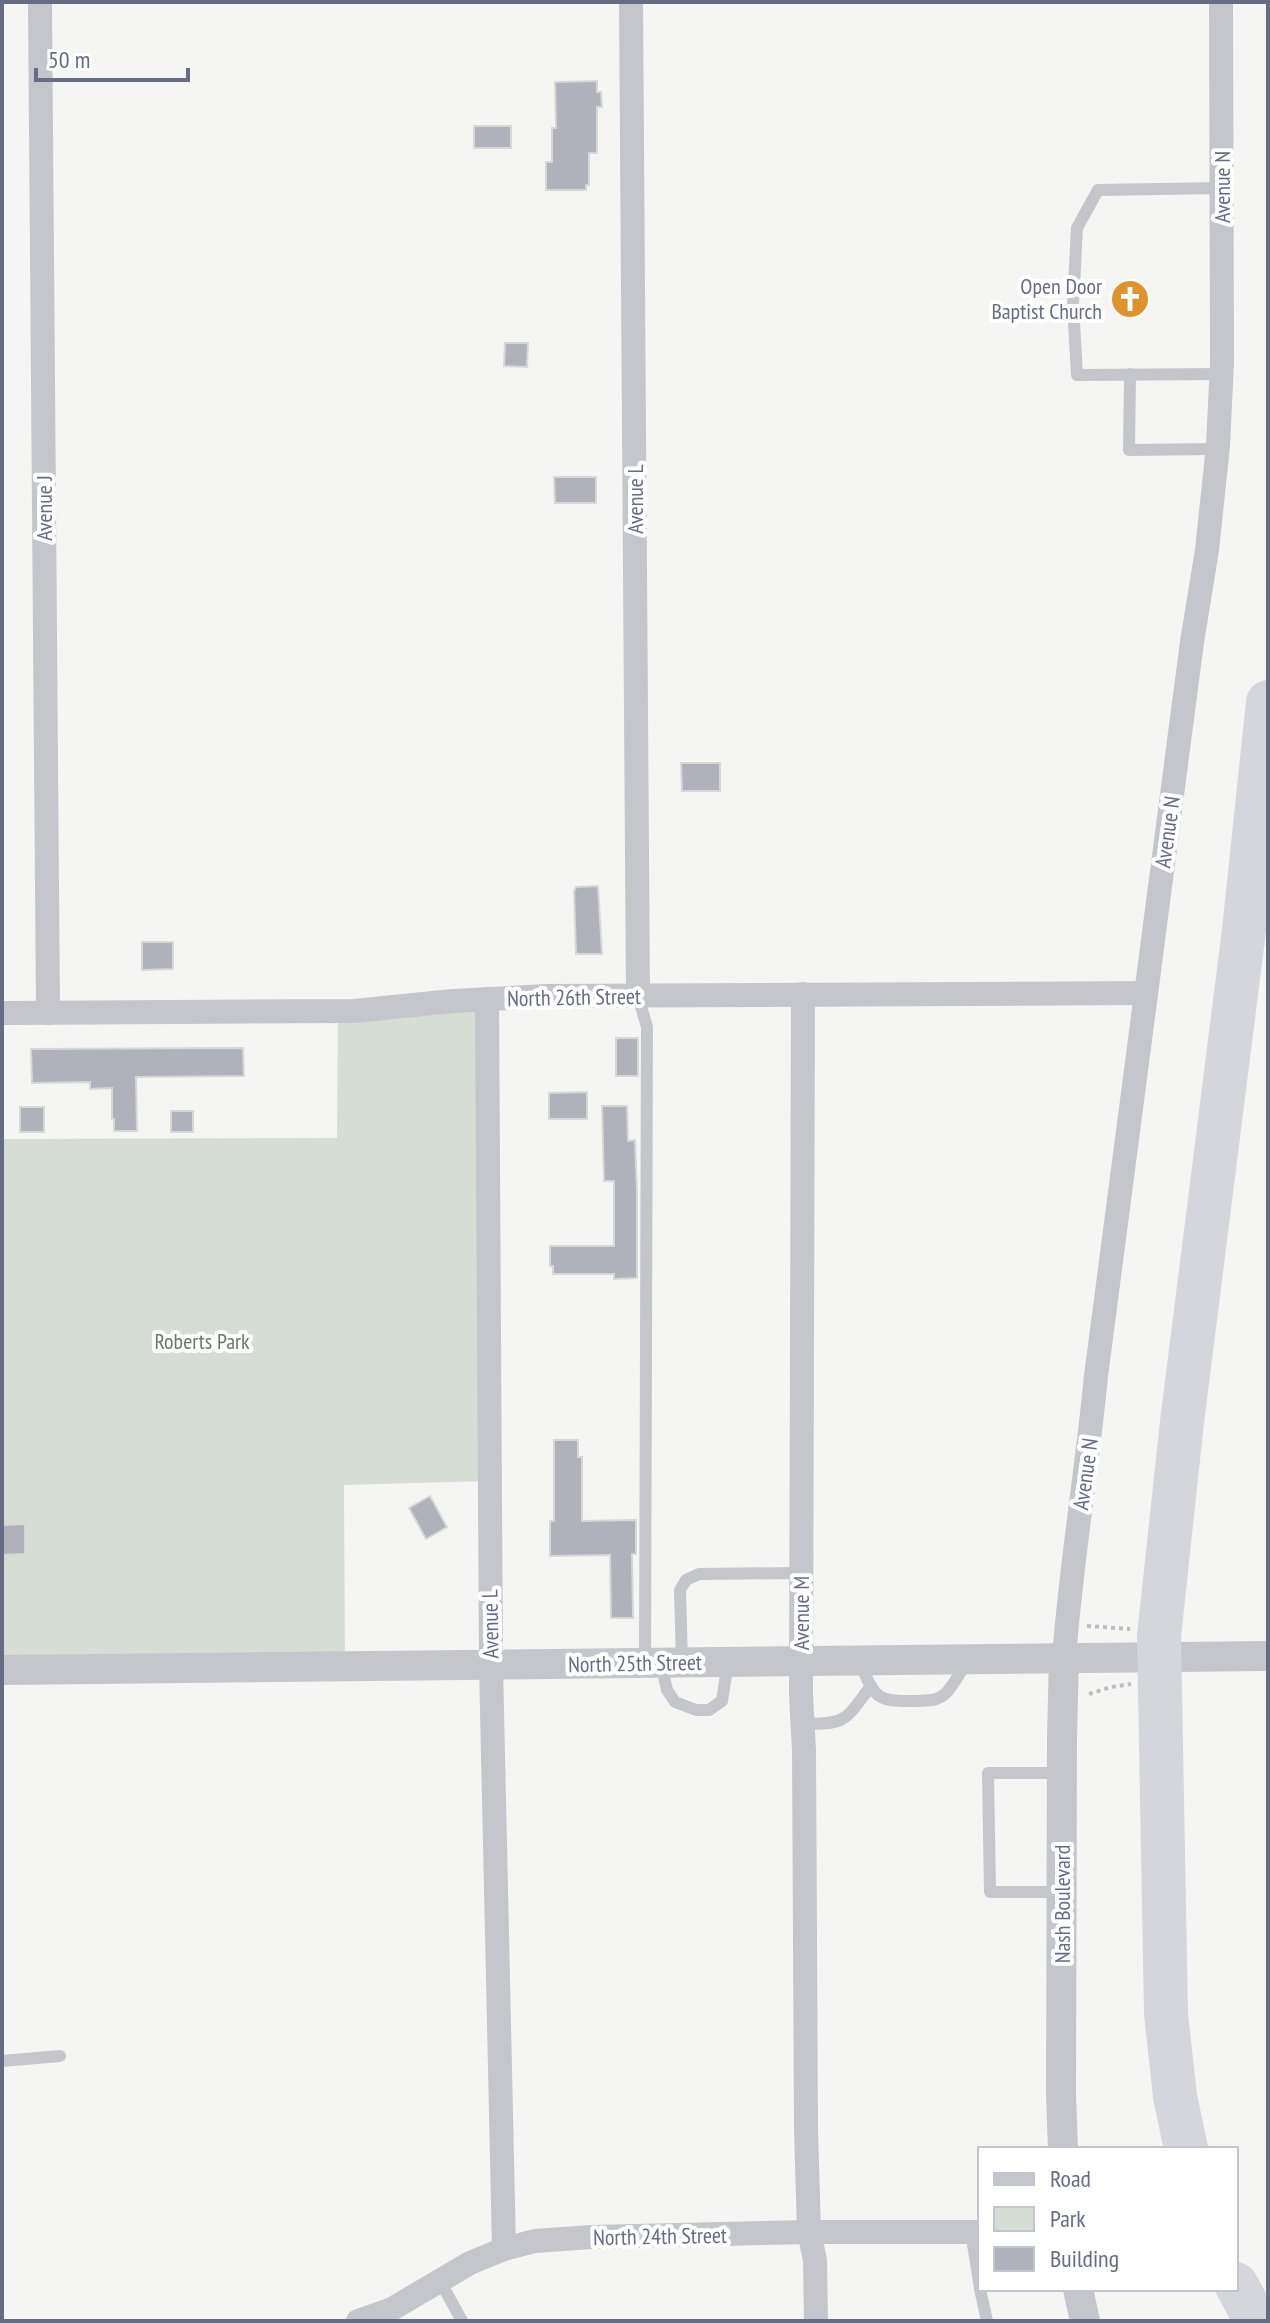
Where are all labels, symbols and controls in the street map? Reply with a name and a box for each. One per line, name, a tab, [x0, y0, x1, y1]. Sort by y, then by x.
scale bar	[36, 32, 188, 82]
text: 50 m	[48, 44, 90, 75]
street label: Avenue N	[1208, 151, 1236, 223]
place label: Open Door Baptist Church	[991, 272, 1102, 325]
church icon: Open Door Baptist Church	[1109, 278, 1151, 320]
street label: Avenue L	[621, 464, 649, 534]
street label: Avenue J	[30, 475, 58, 541]
street label: Avenue N	[1148, 794, 1186, 870]
street label: North 26th Street	[507, 982, 641, 1012]
park label: Roberts Park	[154, 1327, 250, 1355]
street label: Avenue N	[1066, 1436, 1104, 1512]
street label: Avenue M	[787, 1576, 815, 1650]
street label: Avenue L	[475, 1589, 505, 1659]
street label: North 25th Street	[568, 1648, 702, 1678]
street label: Nash Boulevard	[1048, 1845, 1076, 1963]
legend	[978, 2147, 1238, 2291]
text: Road	[1050, 2163, 1091, 2194]
text: Park	[1050, 2203, 1086, 2234]
street label: North 24th Street	[593, 2221, 727, 2251]
text: Building	[1050, 2243, 1119, 2274]

